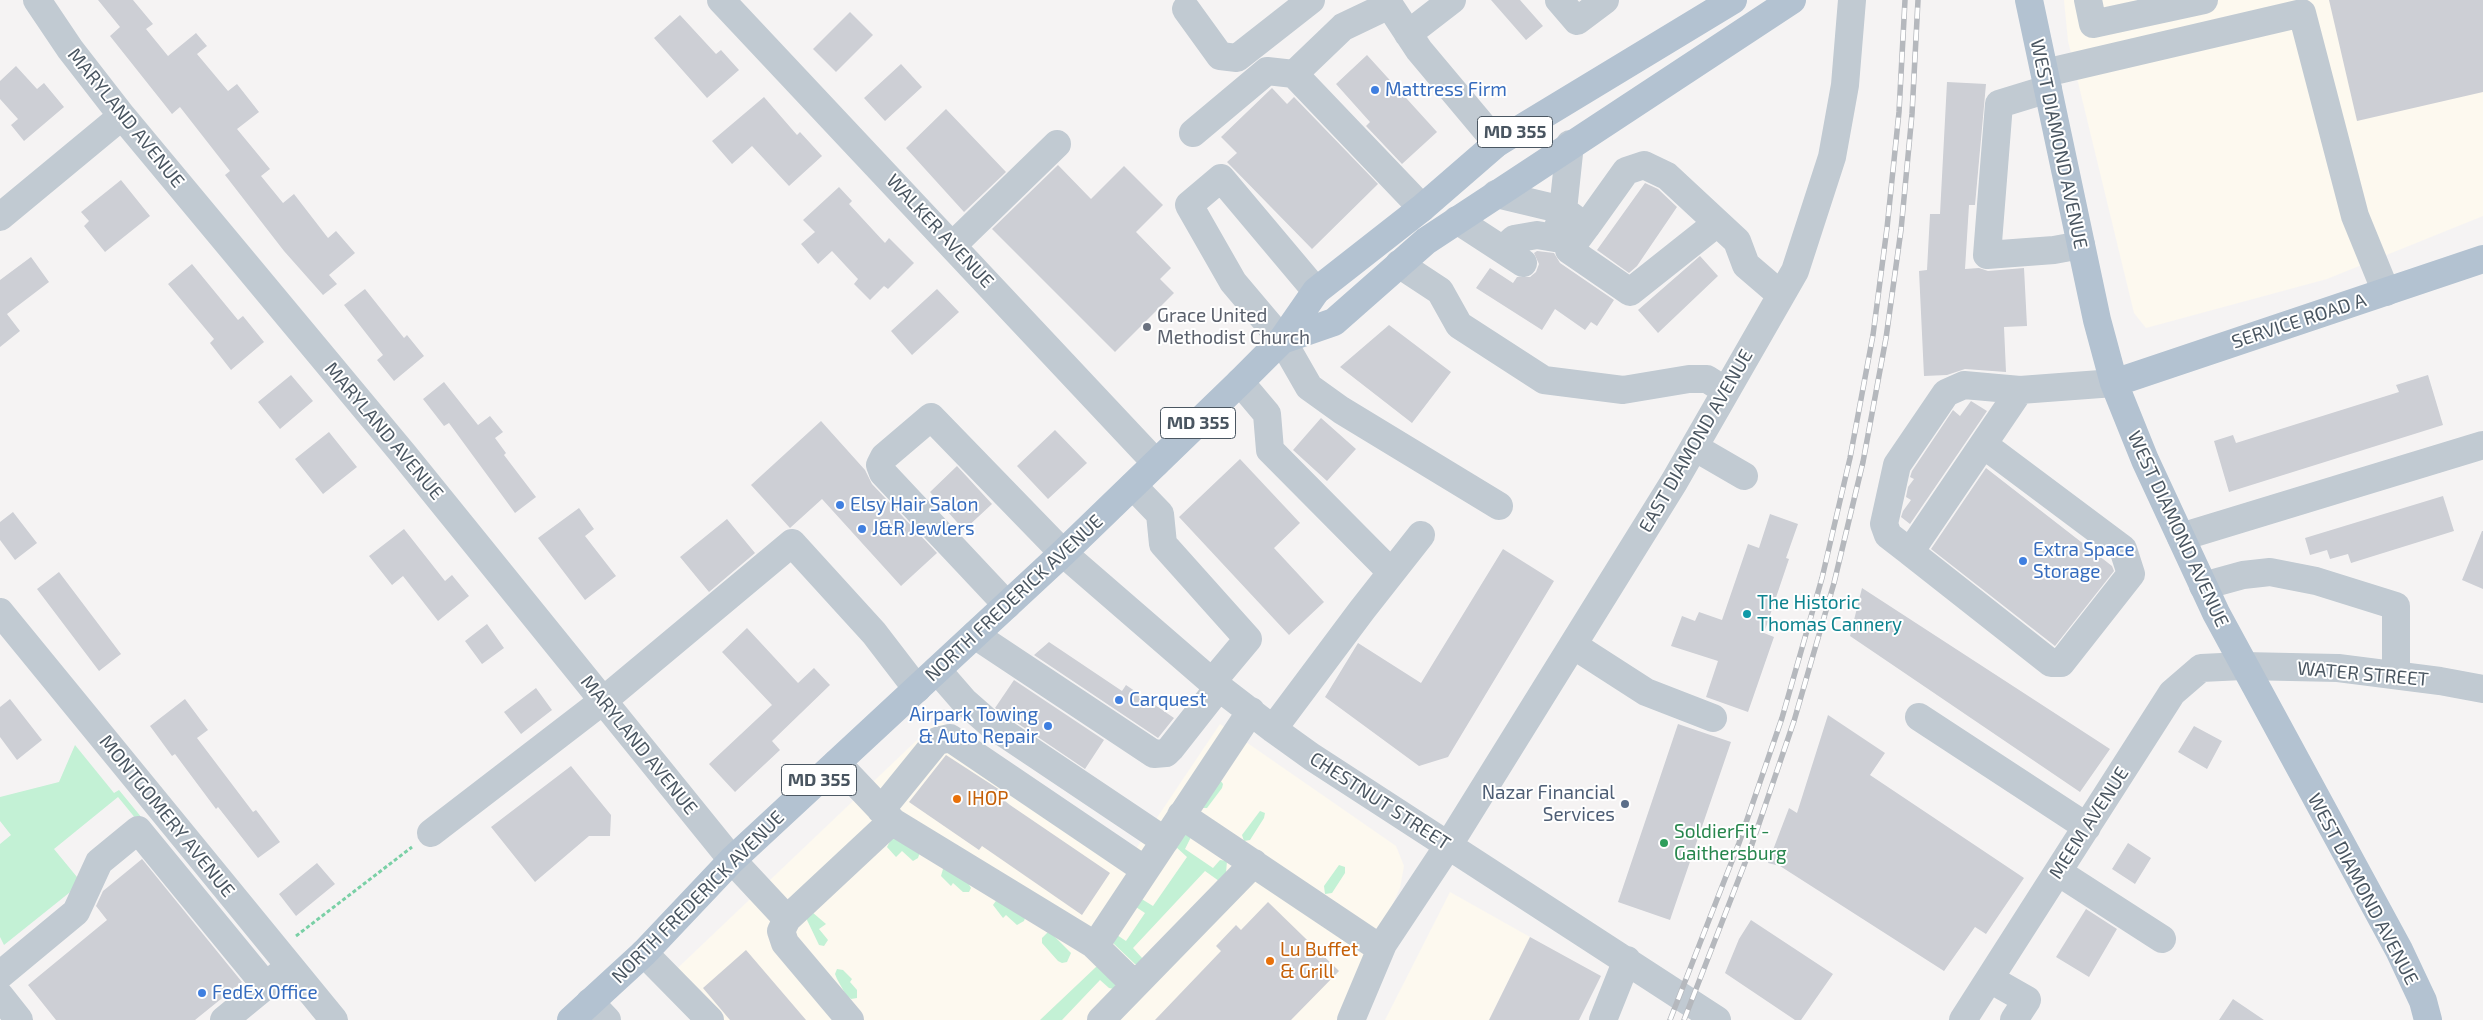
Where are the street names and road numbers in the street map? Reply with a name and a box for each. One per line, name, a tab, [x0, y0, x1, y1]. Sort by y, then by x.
street label: WEST DIAMOND AVENUE	[2026, 37, 2092, 251]
street label: MARYLAND AVENUE	[63, 44, 189, 192]
road number: MD 355	[1478, 116, 1552, 148]
street label: WALKER AVENUE	[882, 169, 998, 293]
street label: SERVICE ROAD A	[2229, 289, 2369, 353]
street label: EAST DIAMOND AVENUE	[1634, 345, 1758, 537]
street label: MARYLAND AVENUE	[320, 358, 448, 504]
road number: MD 355	[1160, 408, 1236, 438]
street label: WEST DIAMOND AVENUE	[2123, 427, 2233, 631]
street label: NORTH FREDERICK AVENUE	[920, 510, 1108, 686]
street label: WATER STREET	[2296, 657, 2430, 691]
street label: MARYLAND AVENUE	[576, 671, 702, 819]
street label: MONTGOMERY AVENUE	[95, 730, 239, 902]
street label: CHESTNUT STREET	[1305, 747, 1455, 855]
street label: MEEM AVENUE	[2044, 763, 2134, 883]
road number: MD 355	[782, 764, 856, 796]
street label: WEST DIAMOND AVENUE	[2303, 789, 2423, 989]
street label: NORTH FREDERICK AVENUE	[607, 806, 789, 988]

